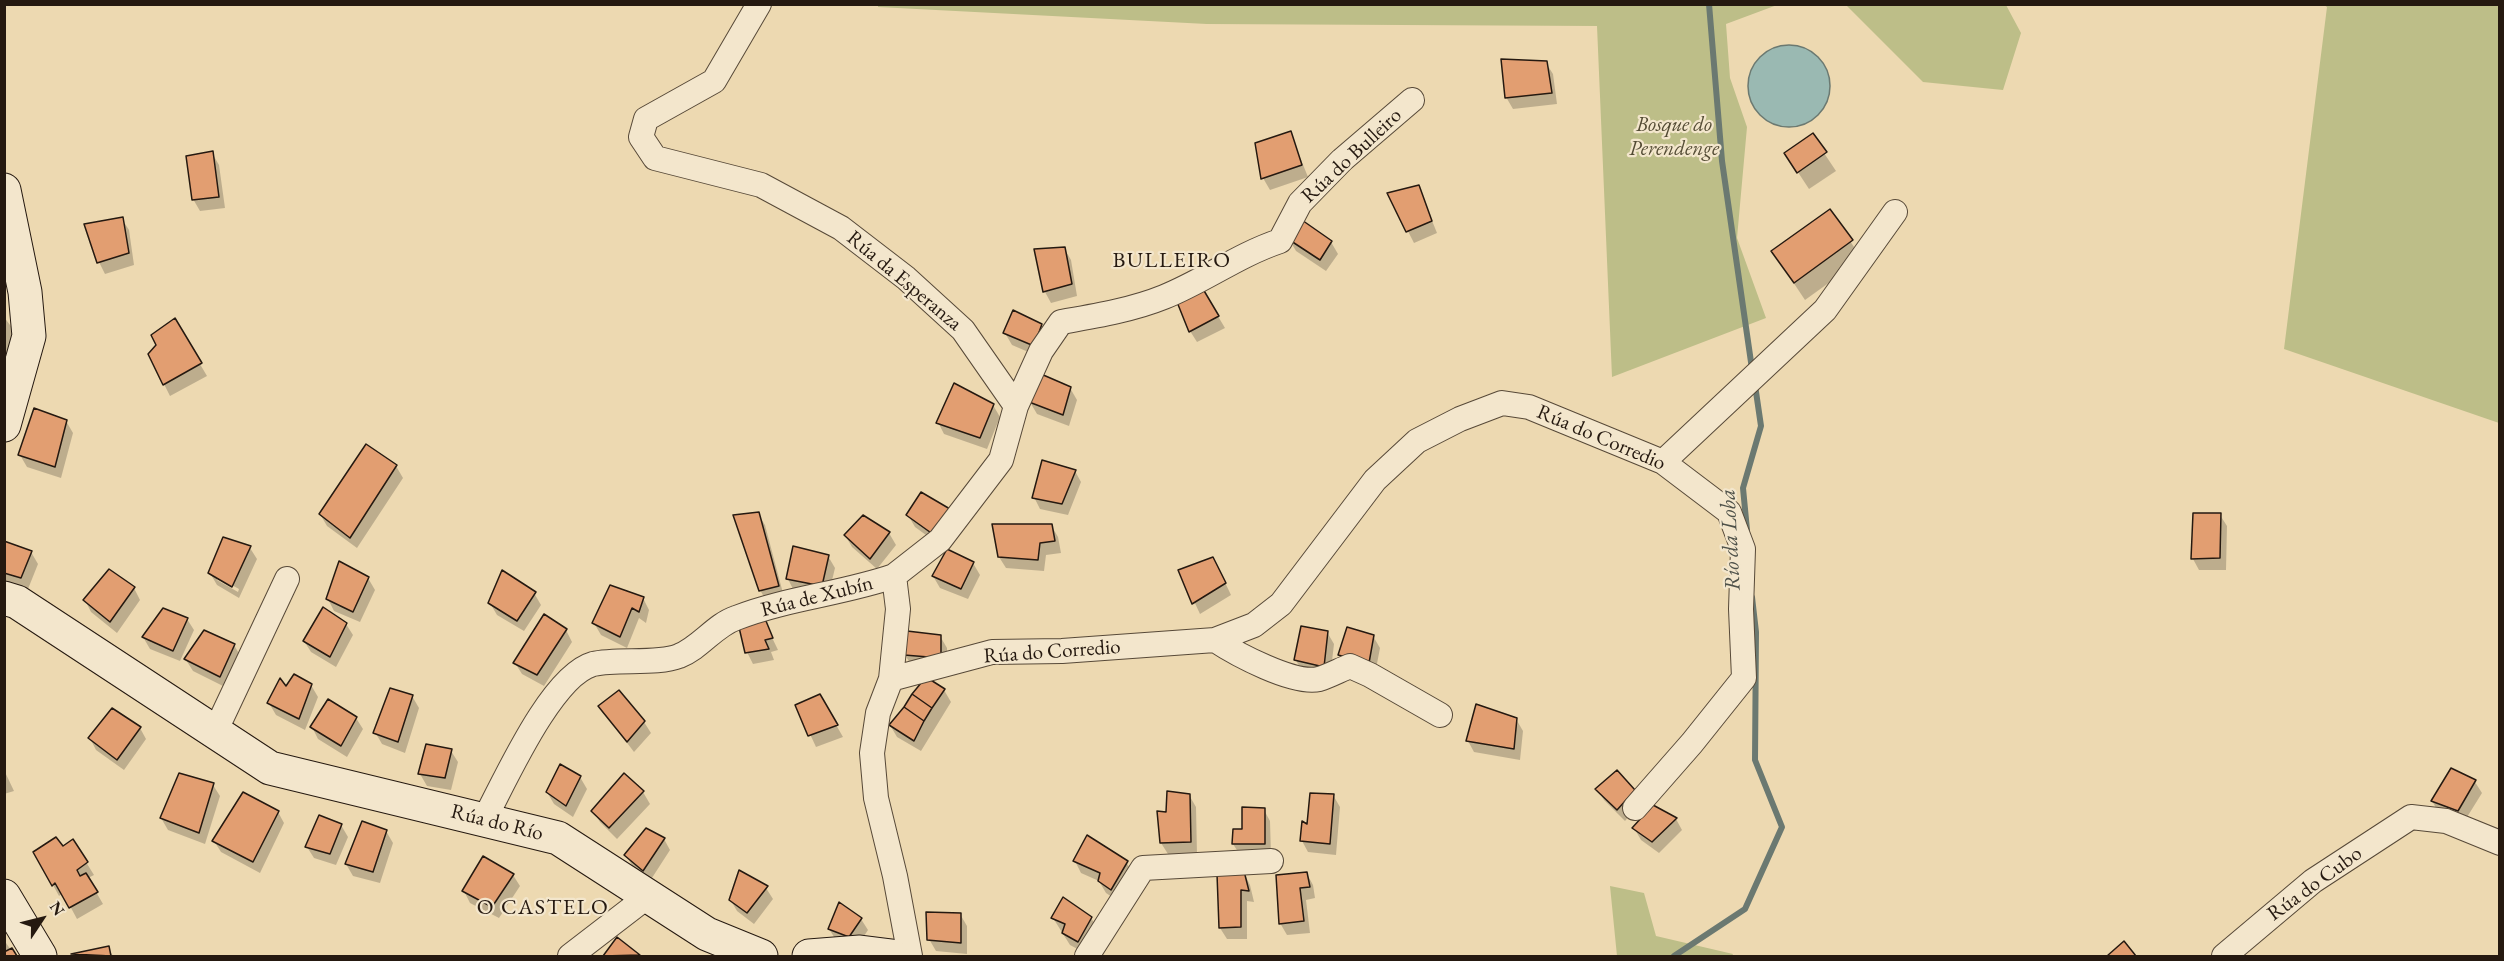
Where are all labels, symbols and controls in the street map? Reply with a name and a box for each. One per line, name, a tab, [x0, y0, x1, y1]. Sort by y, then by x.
street label: Rúa do Bulleiro	[1297, 103, 1407, 209]
park label: Bosque do Perendenge	[1629, 112, 1719, 162]
street label: Rúa da Esperanza	[841, 226, 967, 336]
district label: BULLEIRO	[1112, 248, 1232, 274]
street label: Rúa do Corredio	[1533, 400, 1669, 476]
water label: Río da Loba	[1715, 488, 1747, 592]
street label: Rúa de Xubín	[758, 571, 876, 623]
street label: Rúa do Corredio	[983, 635, 1121, 669]
street label: Rúa do Río	[448, 799, 546, 847]
street label: Rúa do Cubo	[2263, 841, 2367, 927]
north arrow	[12, 889, 72, 949]
district label: O CASTELO	[477, 895, 609, 921]
text: N	[45, 897, 69, 920]

